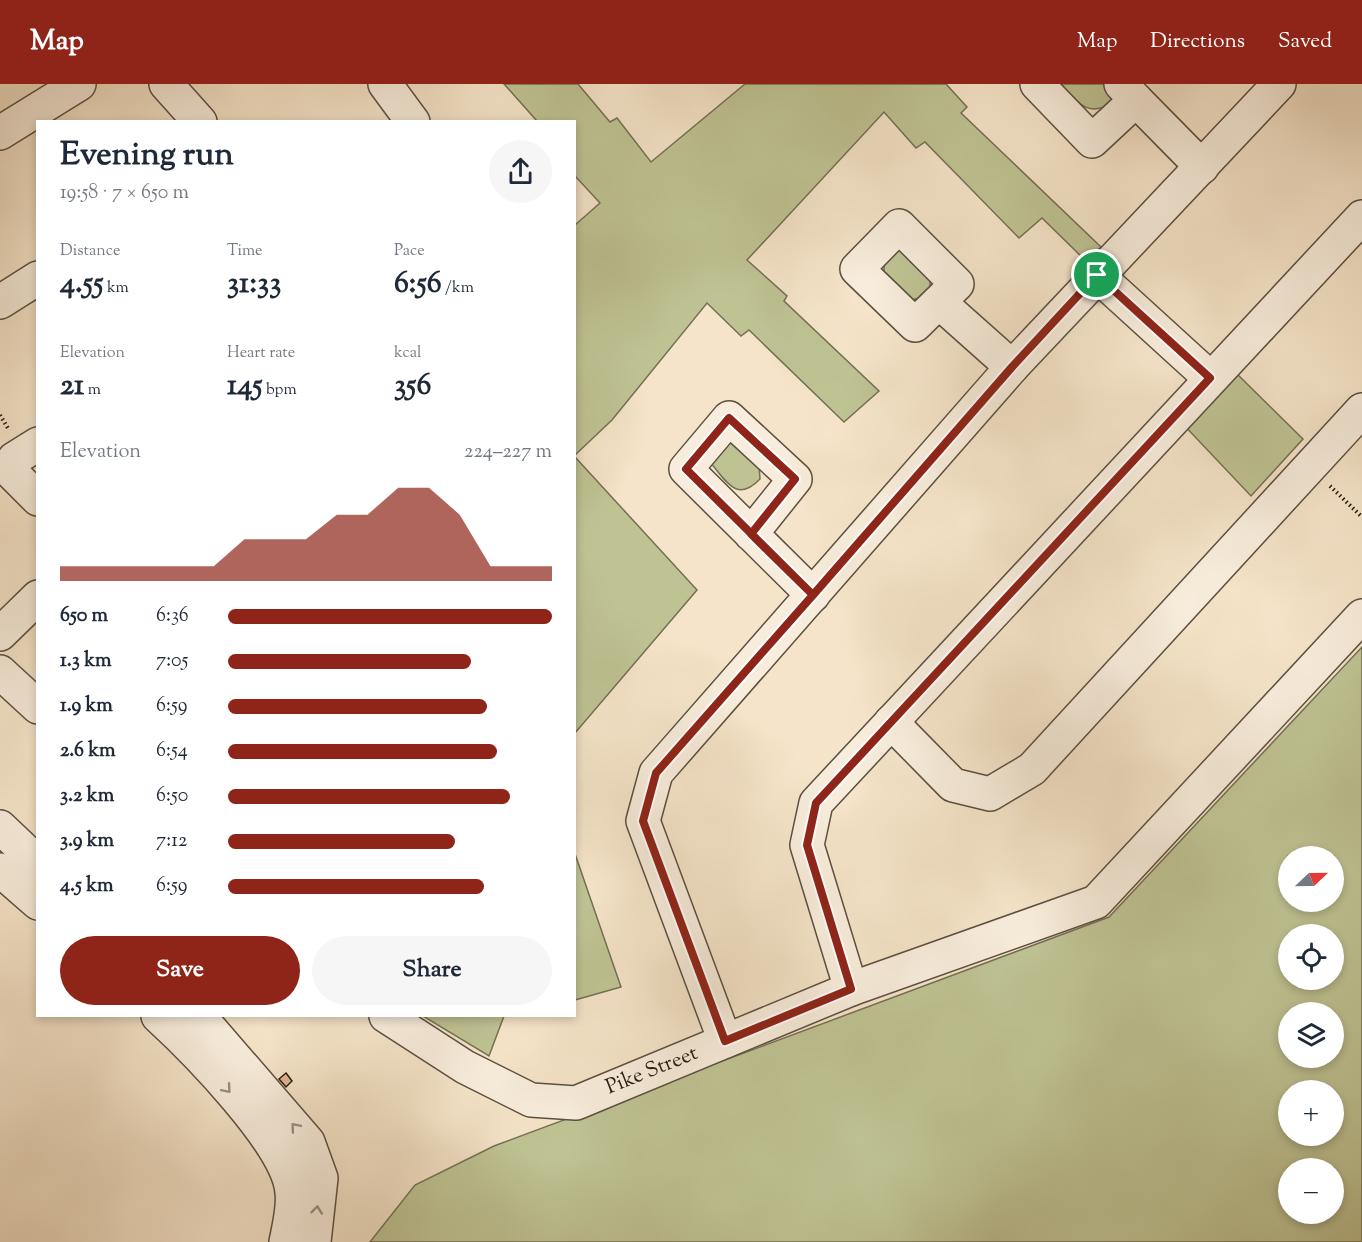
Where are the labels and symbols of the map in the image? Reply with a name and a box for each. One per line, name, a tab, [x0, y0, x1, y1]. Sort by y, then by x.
pin	[1071, 249, 1122, 300]
north arrow	[1278, 846, 1344, 912]
street label: Pike Street	[601, 1039, 703, 1103]
one-way arrow	[220, 1082, 231, 1093]
one-way arrow	[291, 1123, 302, 1134]
one-way arrow	[310, 1206, 323, 1215]

